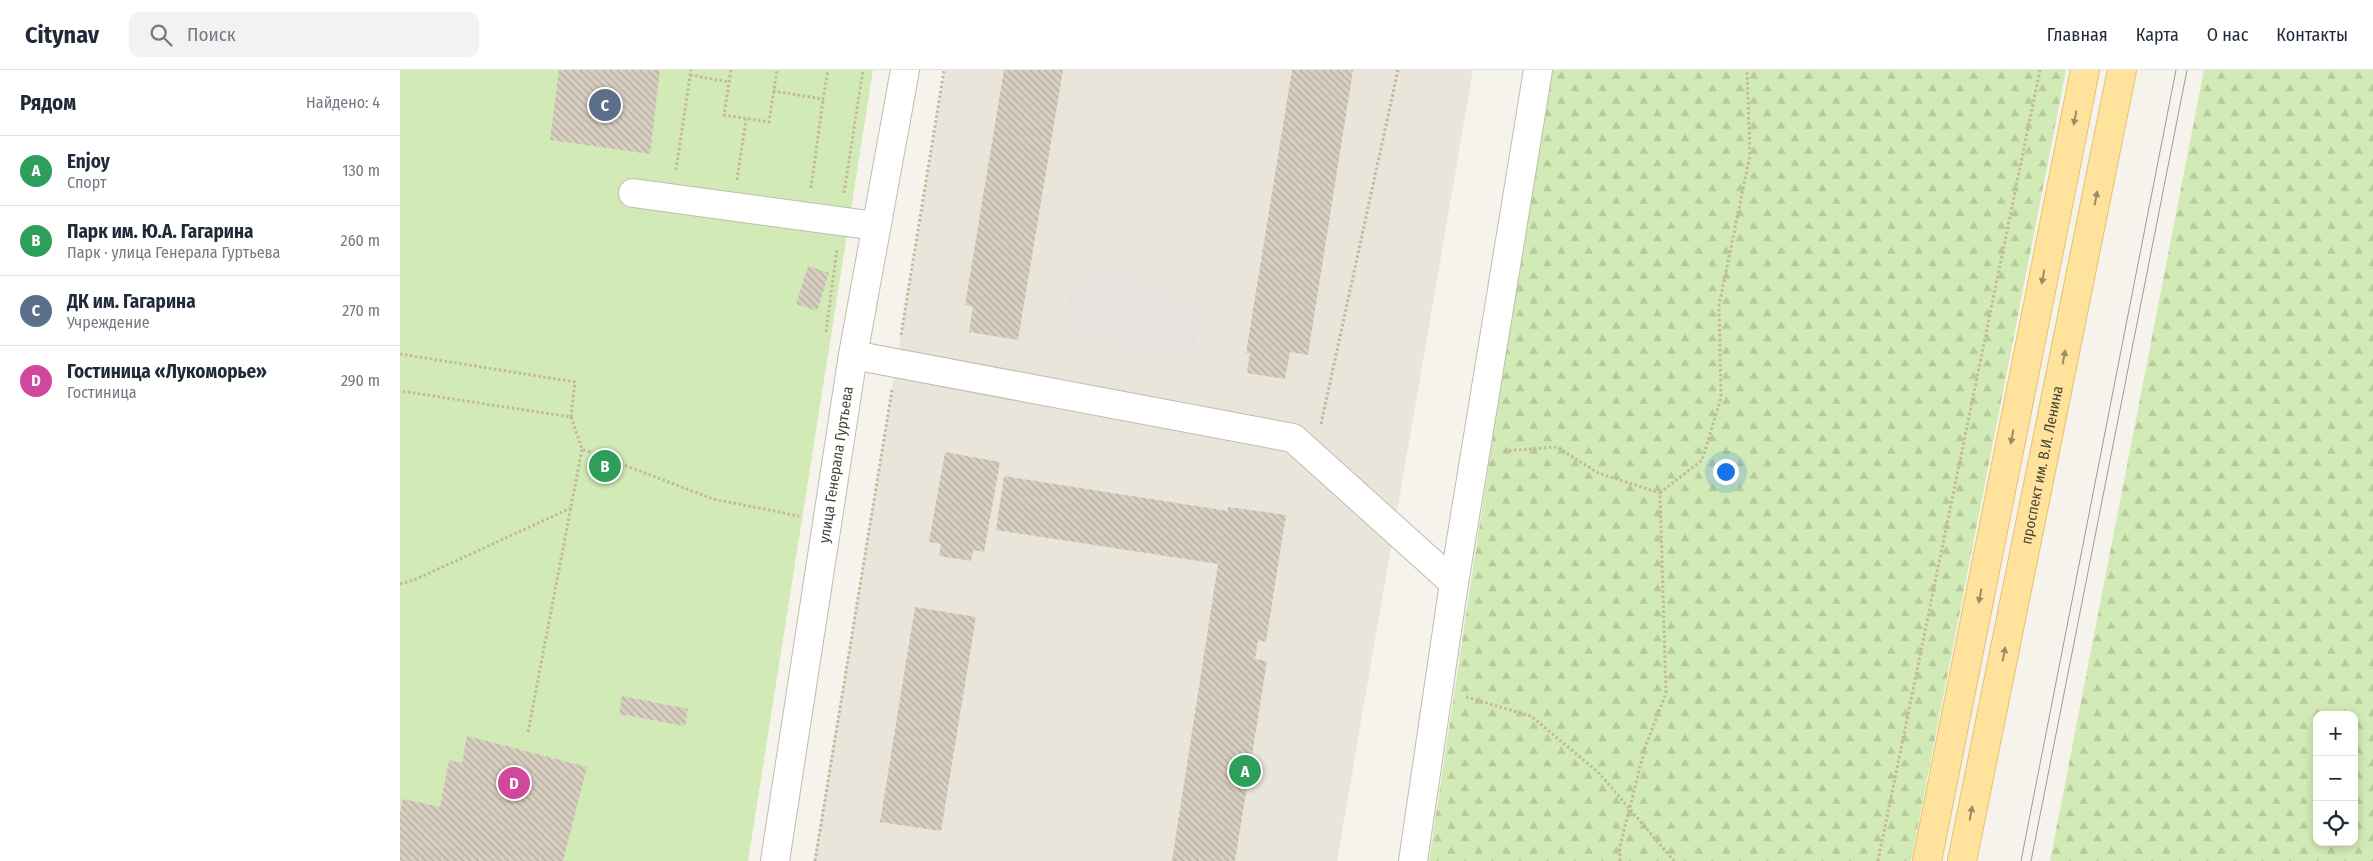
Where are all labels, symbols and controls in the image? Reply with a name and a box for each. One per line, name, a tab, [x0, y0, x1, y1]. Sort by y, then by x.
search box	[129, 12, 479, 57]
text: Citynav	[25, 21, 99, 49]
icon: search	[147, 21, 175, 49]
text: Поиск	[187, 23, 236, 46]
text: Главная	[2047, 24, 2108, 46]
text: Карта	[2136, 24, 2179, 46]
text: О нас	[2207, 24, 2248, 46]
text: Контакты	[2276, 24, 2348, 46]
pin: C	[589, 86, 621, 124]
text: Рядом	[20, 90, 76, 116]
text: Найдено: 4	[306, 93, 380, 112]
one-way arrow	[2071, 110, 2079, 125]
text: Enjoy	[67, 150, 110, 173]
text: A	[32, 161, 40, 180]
text: 130 m	[342, 161, 380, 180]
text: Спорт	[67, 173, 106, 192]
one-way arrow	[2092, 191, 2100, 206]
text: Парк им. Ю.А. Гагарина	[67, 220, 253, 243]
text: B	[32, 231, 40, 250]
text: 260 m	[341, 231, 380, 250]
text: Парк · улица Генерала Гуртьева	[67, 243, 280, 262]
one-way arrow	[2039, 270, 2047, 286]
text: ДК им. Гагарина	[67, 290, 196, 313]
text: C	[32, 301, 40, 320]
text: 270 m	[342, 301, 380, 320]
text: Учреждение	[67, 313, 150, 332]
one-way arrow	[2060, 349, 2068, 365]
text: Гостиница «Лукоморье»	[67, 360, 267, 383]
text: D	[31, 371, 41, 390]
text: 290 m	[341, 371, 380, 390]
text: Гостиница	[67, 383, 137, 402]
street label: проспект им. В.И. Ленина	[2017, 384, 2067, 546]
street label: улица Генерала Гуртьева	[815, 385, 857, 544]
one-way arrow	[2007, 429, 2015, 445]
pin: B	[589, 447, 621, 485]
your location	[1713, 459, 1739, 485]
one-way arrow	[1976, 588, 1984, 603]
one-way arrow	[2000, 646, 2008, 662]
map controls	[2313, 711, 2358, 846]
button: +	[2313, 711, 2358, 756]
pin: A	[1229, 752, 1261, 790]
button: −	[2313, 756, 2358, 801]
pin: D	[498, 764, 530, 802]
button: locate	[2313, 801, 2358, 846]
one-way arrow	[1968, 805, 1976, 821]

